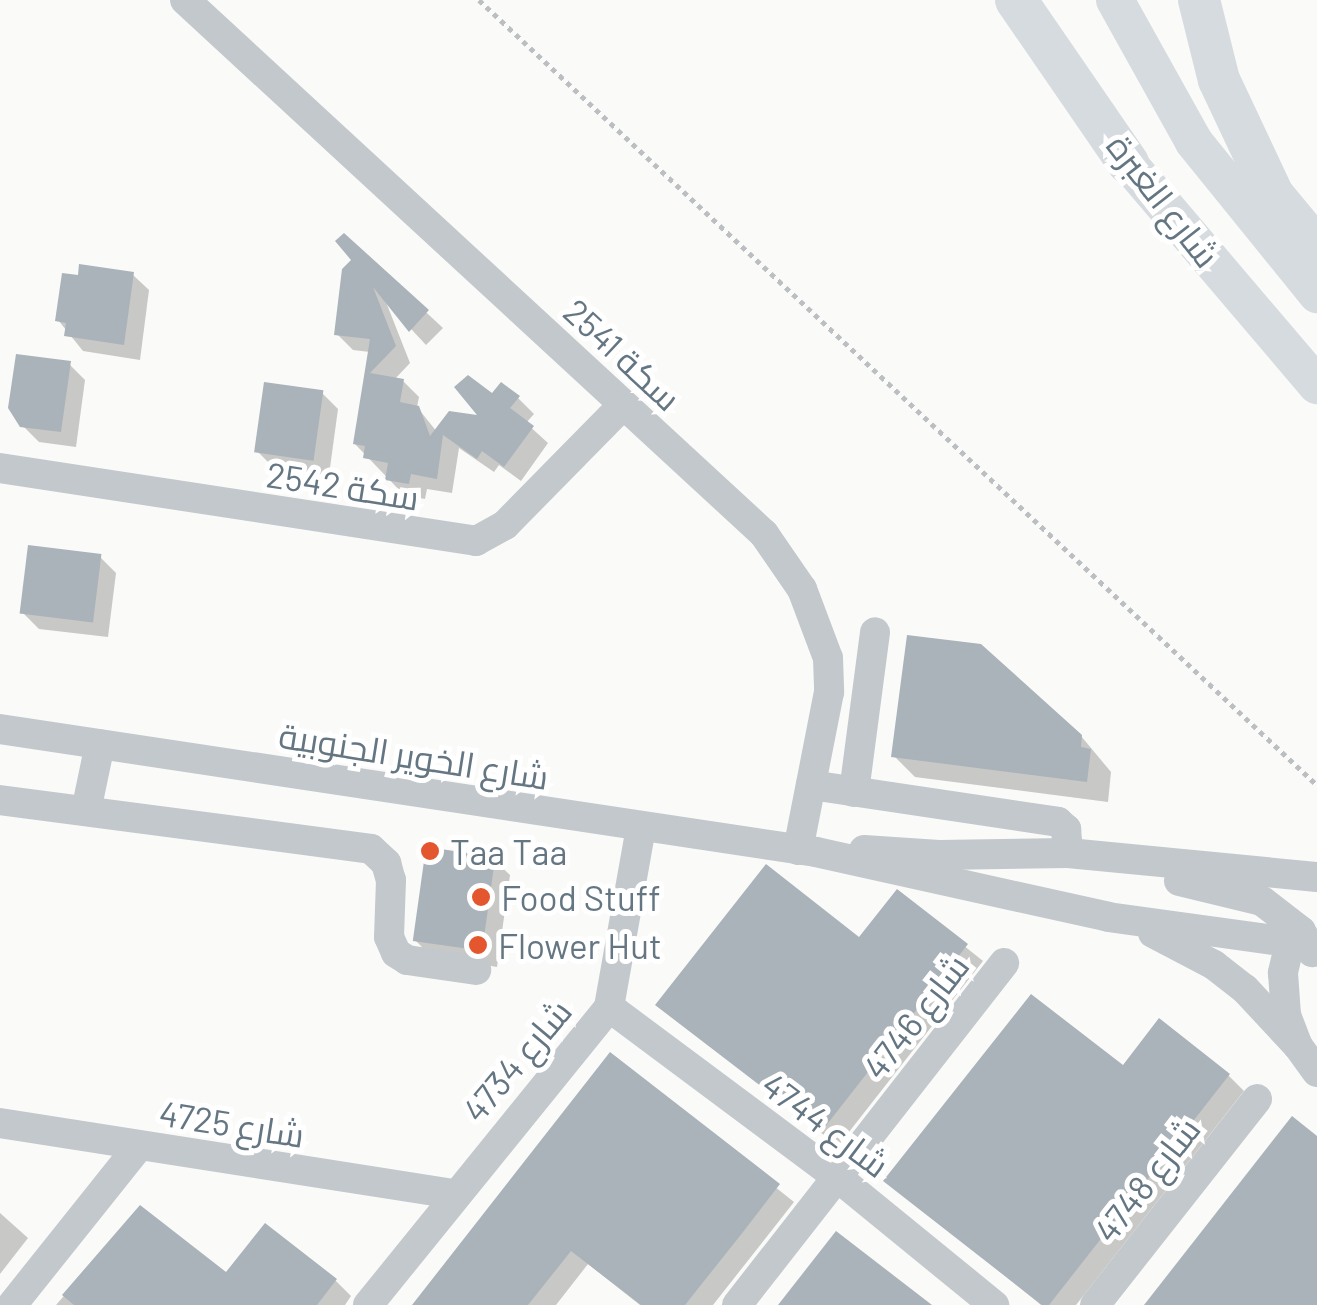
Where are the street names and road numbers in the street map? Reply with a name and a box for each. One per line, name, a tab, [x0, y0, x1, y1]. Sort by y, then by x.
street label: شارع الغبرة	[1099, 125, 1229, 275]
street label: سكة 2541	[556, 289, 690, 419]
street label: سكة 2542	[264, 452, 422, 518]
street label: شارع الخوير الجنوبية	[276, 713, 552, 797]
street label: 4746 شارع	[853, 945, 977, 1087]
street label: 4734 شارع	[453, 990, 579, 1130]
street label: 4744 شارع	[754, 1063, 898, 1185]
street label: 4725 شارع	[156, 1091, 308, 1155]
street label: 4748 شارع	[1084, 1108, 1208, 1250]

